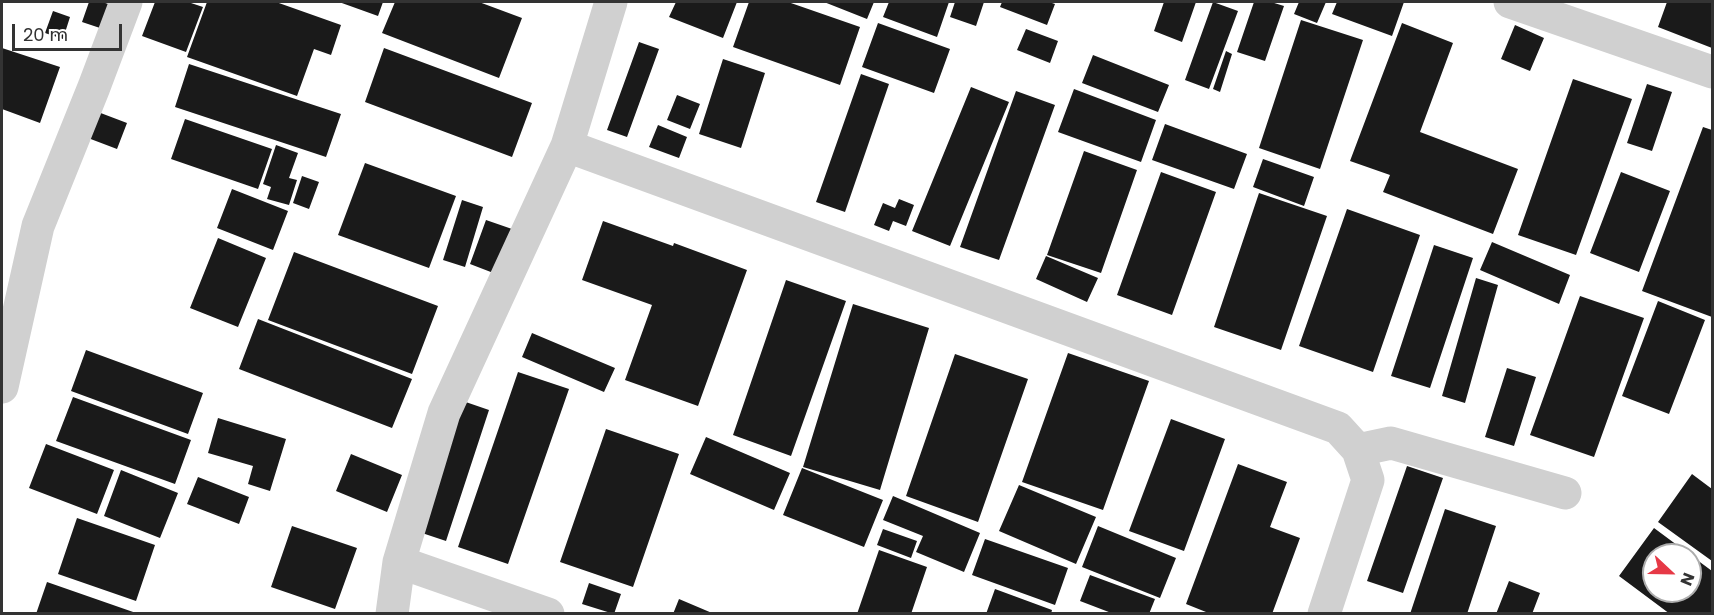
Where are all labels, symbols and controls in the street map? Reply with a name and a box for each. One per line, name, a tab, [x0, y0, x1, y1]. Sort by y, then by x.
scale bar	[15, 12, 124, 50]
text: 20 m	[23, 22, 68, 47]
north arrow	[1642, 543, 1702, 603]
text: N	[1674, 569, 1700, 589]

